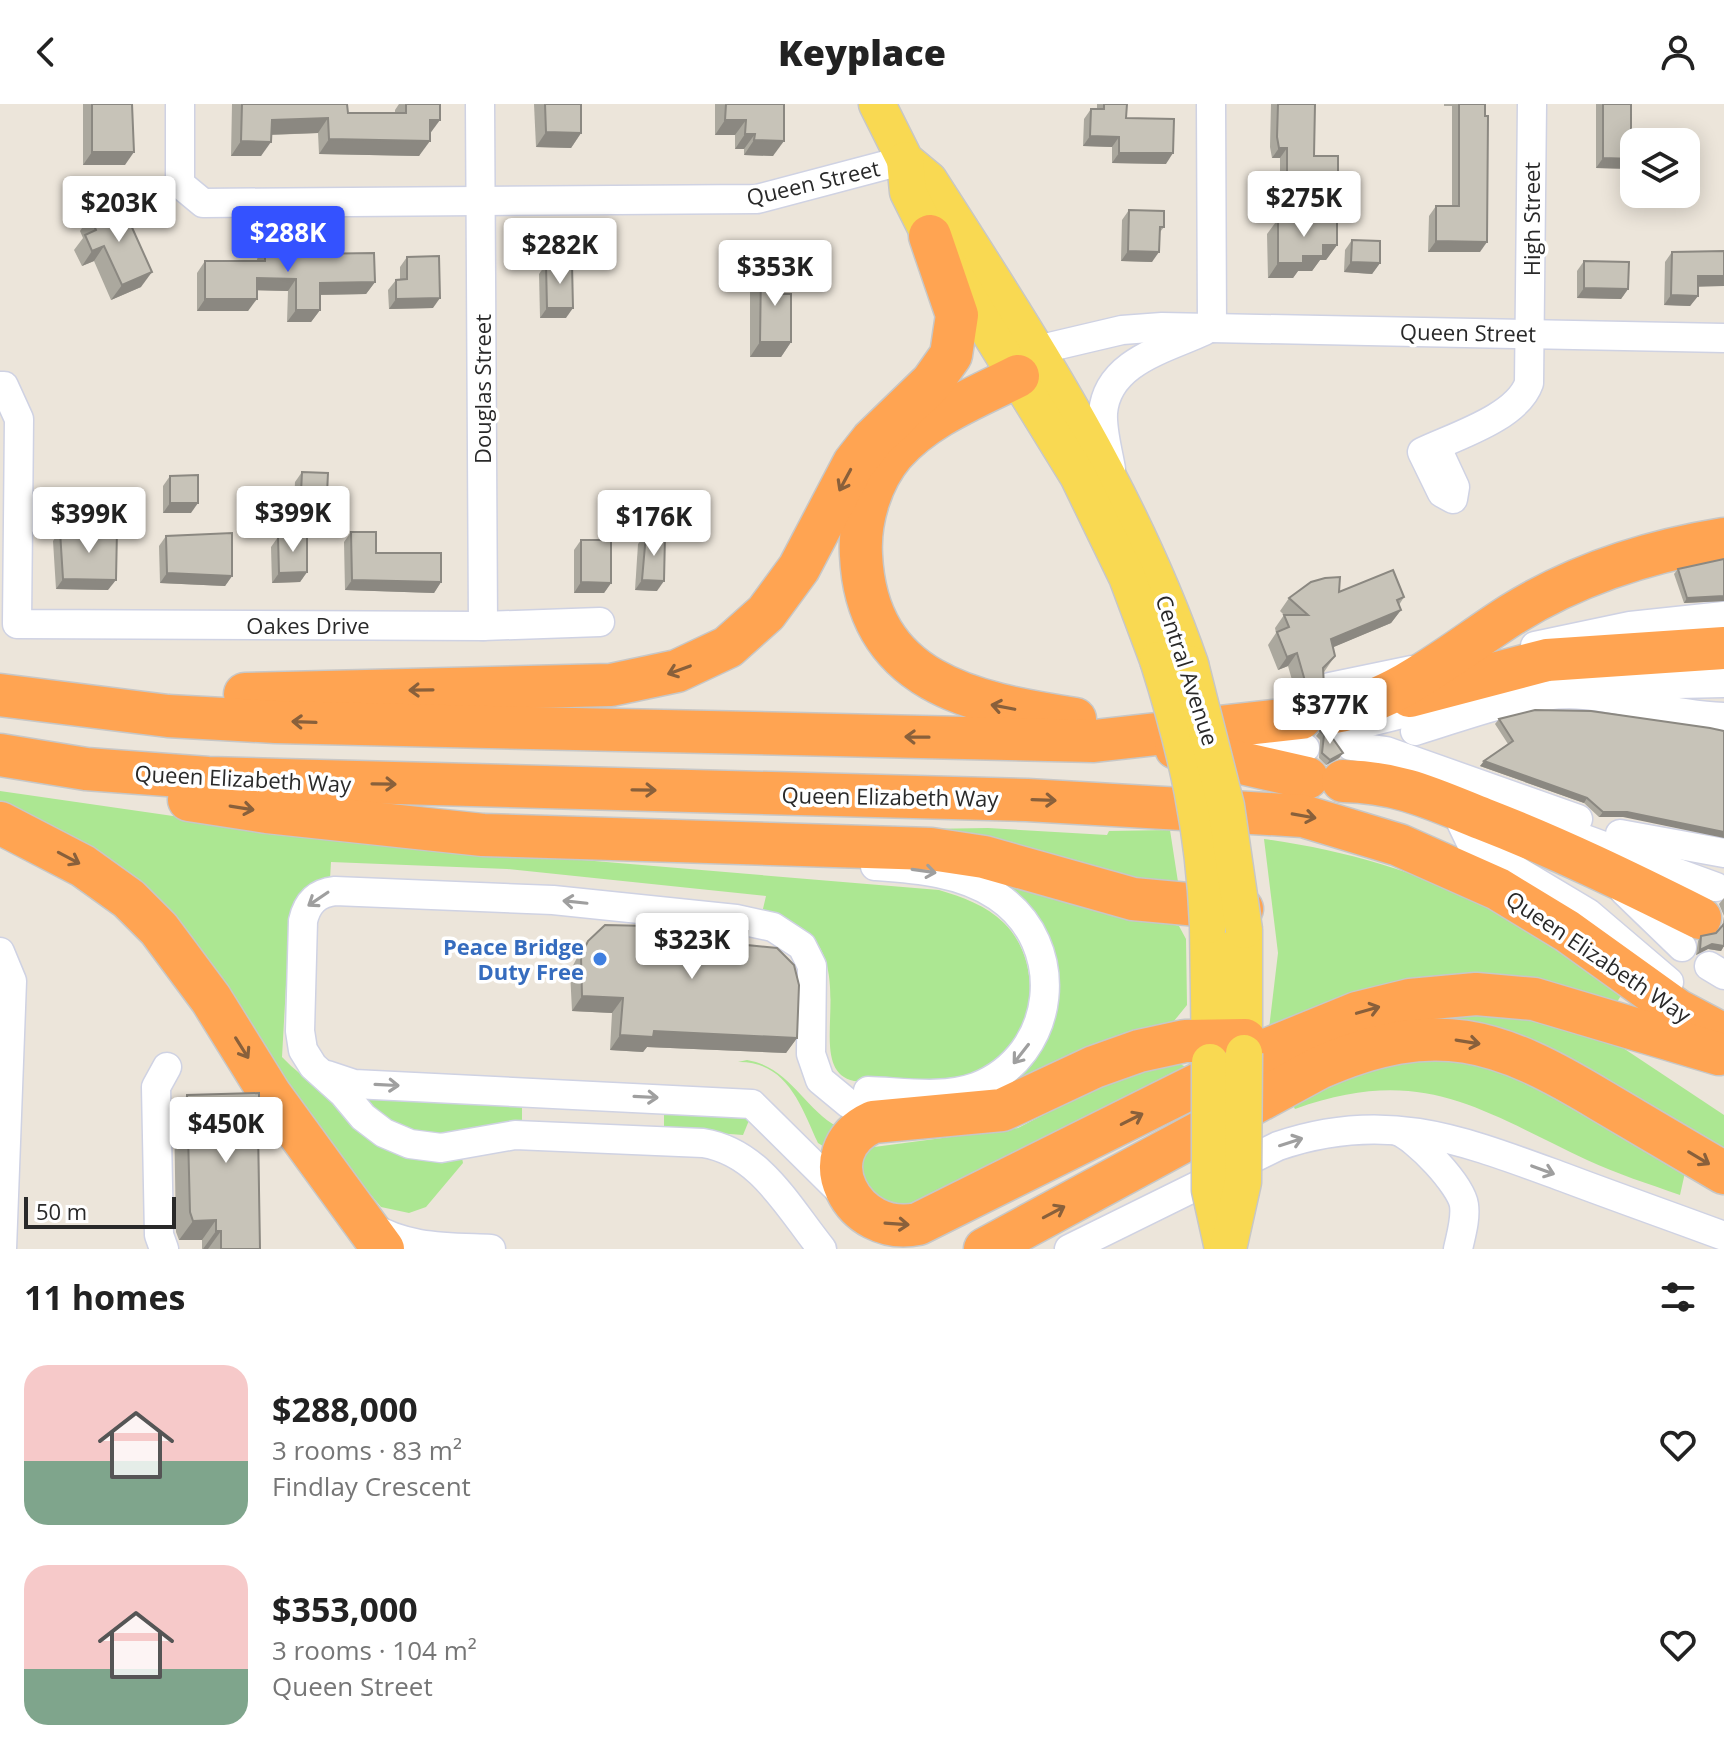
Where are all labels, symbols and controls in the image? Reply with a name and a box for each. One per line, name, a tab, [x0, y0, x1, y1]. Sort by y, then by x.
text: Keyplace	[778, 28, 946, 77]
icon: back	[24, 30, 68, 74]
icon: person	[1656, 30, 1700, 74]
map controls	[1620, 128, 1700, 208]
button: layers	[1620, 128, 1700, 208]
street label: Queen Street	[743, 152, 883, 212]
street label: High Street	[1516, 162, 1546, 276]
pin: $275K	[1248, 171, 1360, 239]
pin: $203K	[63, 176, 175, 244]
text: $275K	[1266, 179, 1342, 215]
text: $203K	[81, 184, 157, 220]
pin: $288K	[232, 206, 344, 274]
text: $288K	[250, 214, 326, 250]
pin: $282K	[504, 218, 616, 286]
text: $282K	[522, 226, 598, 262]
pin: $353K	[719, 240, 831, 308]
text: $353K	[737, 248, 813, 284]
street label: Douglas Street	[467, 314, 497, 464]
street label: Queen Street	[1400, 316, 1536, 348]
one-way arrow	[837, 468, 853, 492]
pin: $399K	[237, 486, 349, 554]
pin: $399K	[33, 487, 145, 555]
pin: $176K	[598, 490, 710, 558]
text: $399K	[255, 494, 331, 530]
text: $399K	[51, 495, 127, 531]
text: $176K	[616, 498, 692, 534]
street label: Central Avenue	[1150, 591, 1226, 749]
street label: Oakes Drive	[246, 610, 370, 640]
one-way arrow	[667, 663, 692, 678]
pin: $377K	[1274, 678, 1386, 746]
one-way arrow	[408, 682, 435, 698]
text: $377K	[1292, 686, 1368, 722]
one-way arrow	[990, 699, 1016, 714]
one-way arrow	[291, 715, 318, 730]
one-way arrow	[904, 730, 931, 745]
street label: Queen Elizabeth Way	[134, 757, 353, 799]
one-way arrow	[370, 776, 397, 791]
street label: Queen Elizabeth Way	[781, 779, 1000, 813]
one-way arrow	[630, 782, 657, 798]
one-way arrow	[1030, 793, 1057, 808]
one-way arrow	[229, 802, 254, 817]
one-way arrow	[1290, 810, 1316, 825]
one-way arrow	[57, 851, 81, 866]
one-way arrow	[910, 864, 936, 879]
street label: Queen Elizabeth Way	[1501, 883, 1698, 1030]
one-way arrow	[307, 891, 330, 908]
one-way arrow	[562, 895, 589, 910]
pin: $323K	[636, 913, 748, 981]
text: $323K	[654, 921, 730, 957]
place label: Peace Bridge Duty Free	[443, 931, 584, 986]
marker: Peace Bridge Duty Free	[591, 950, 609, 968]
one-way arrow	[1355, 1002, 1381, 1017]
one-way arrow	[1455, 1035, 1481, 1050]
one-way arrow	[234, 1036, 250, 1059]
one-way arrow	[1012, 1043, 1029, 1064]
one-way arrow	[373, 1078, 400, 1093]
one-way arrow	[632, 1090, 659, 1105]
pin: $450K	[170, 1097, 282, 1165]
text: $450K	[188, 1105, 264, 1141]
one-way arrow	[1120, 1110, 1144, 1126]
one-way arrow	[1278, 1134, 1303, 1149]
one-way arrow	[1687, 1151, 1710, 1167]
one-way arrow	[1530, 1164, 1555, 1178]
scale bar	[24, 1193, 176, 1229]
text: 50 m	[36, 1196, 87, 1226]
one-way arrow	[1041, 1204, 1065, 1219]
one-way arrow	[883, 1217, 910, 1232]
text: 11 homes	[24, 1274, 185, 1320]
icon: filters	[1656, 1275, 1700, 1319]
text: $288,000	[272, 1386, 418, 1432]
icon: home	[88, 1397, 184, 1493]
icon: heart	[1656, 1423, 1700, 1467]
text: 3 rooms · 83 m²	[272, 1432, 462, 1468]
text: Findlay Crescent	[272, 1468, 471, 1504]
text: $353,000	[272, 1586, 418, 1632]
icon: home	[88, 1597, 184, 1693]
icon: heart	[1656, 1623, 1700, 1667]
text: 3 rooms · 104 m²	[272, 1632, 477, 1668]
text: Queen Street	[272, 1668, 433, 1704]

